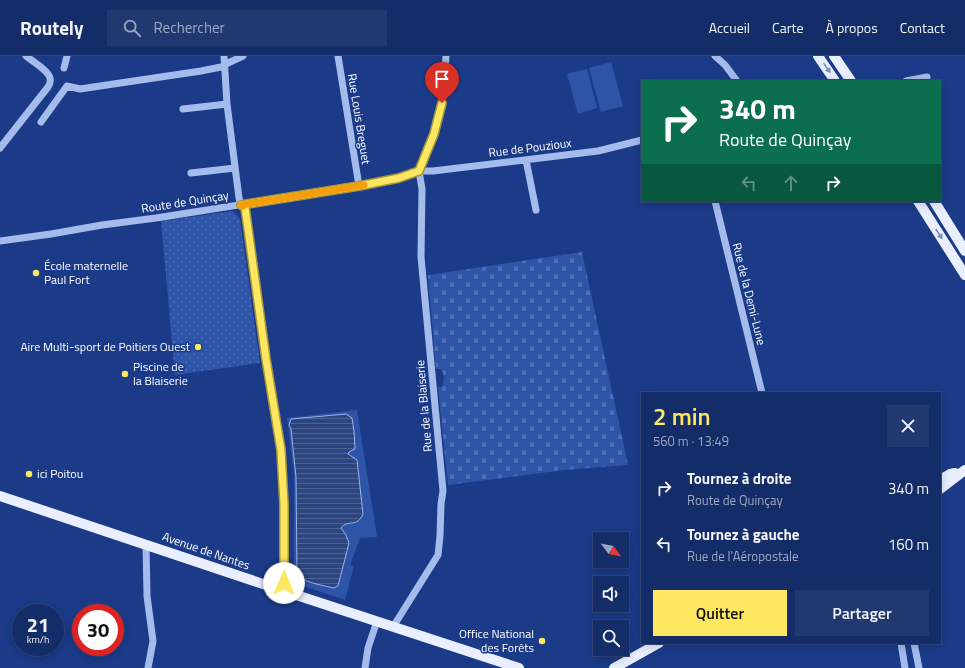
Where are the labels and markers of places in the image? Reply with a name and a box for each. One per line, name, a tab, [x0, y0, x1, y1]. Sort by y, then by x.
pin	[425, 62, 459, 103]
place label: École maternelle Paul Fort	[44, 256, 128, 289]
marker: École maternelle Paul Fort	[31, 268, 41, 278]
place label: Aire Multi-sport de Poitiers Ouest	[20, 337, 191, 356]
marker: Aire Multi-sport de Poitiers Ouest	[193, 342, 203, 352]
place label: Piscine de la Blaiserie	[133, 357, 188, 390]
marker: Piscine de la Blaiserie	[120, 369, 130, 379]
place label: ici Poitou	[37, 464, 83, 483]
marker: ici Poitou	[24, 469, 34, 479]
place label: Office National des Forêts	[459, 624, 534, 657]
marker: Office National des Forêts	[537, 636, 547, 646]

